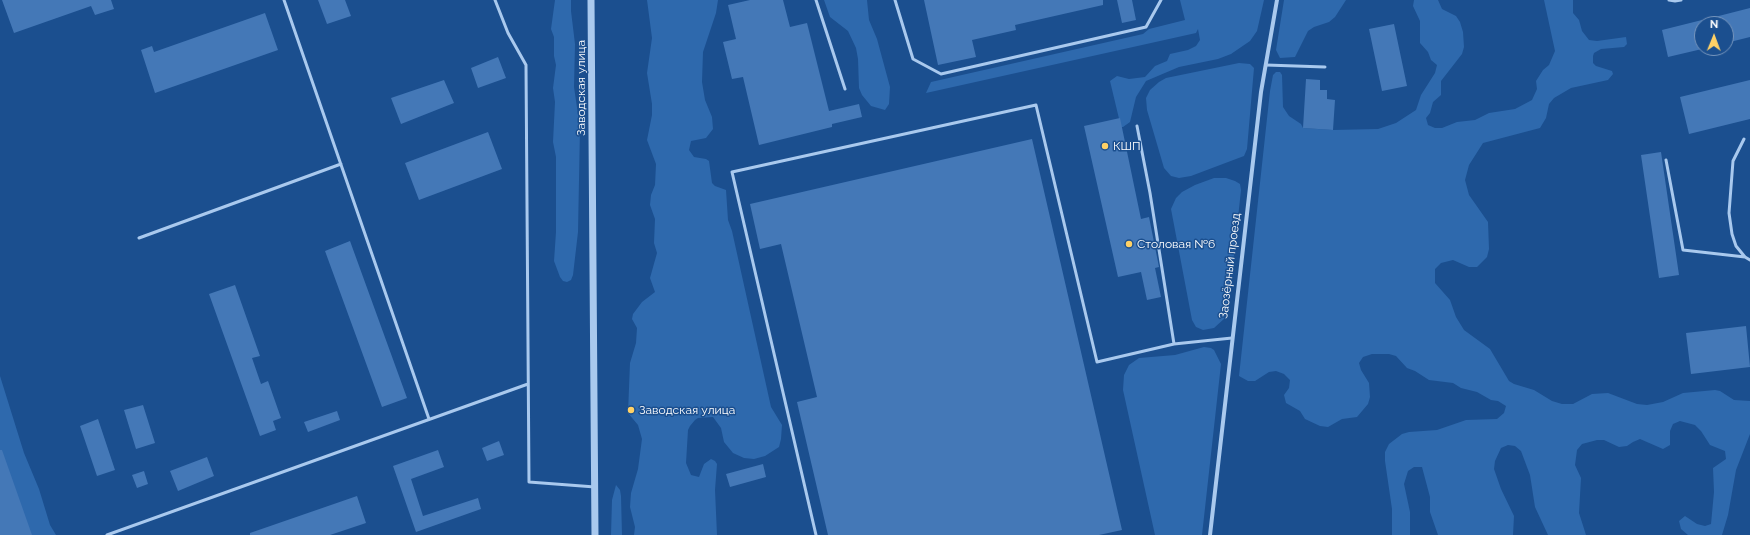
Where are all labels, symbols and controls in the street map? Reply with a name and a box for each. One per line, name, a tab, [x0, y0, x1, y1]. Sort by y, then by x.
north arrow	[1694, 16, 1734, 56]
text: N	[1710, 18, 1719, 31]
street label: Заводская улица	[574, 40, 588, 136]
place label: КШП	[1113, 139, 1141, 153]
marker: КШП	[1100, 141, 1110, 151]
street label: Заозёрный проезд	[1216, 212, 1244, 320]
place label: Столовая №6	[1137, 237, 1215, 251]
marker: Столовая №6	[1124, 239, 1134, 249]
place label: Заводская улица	[639, 403, 735, 417]
marker: Заводская улица	[626, 405, 636, 415]

